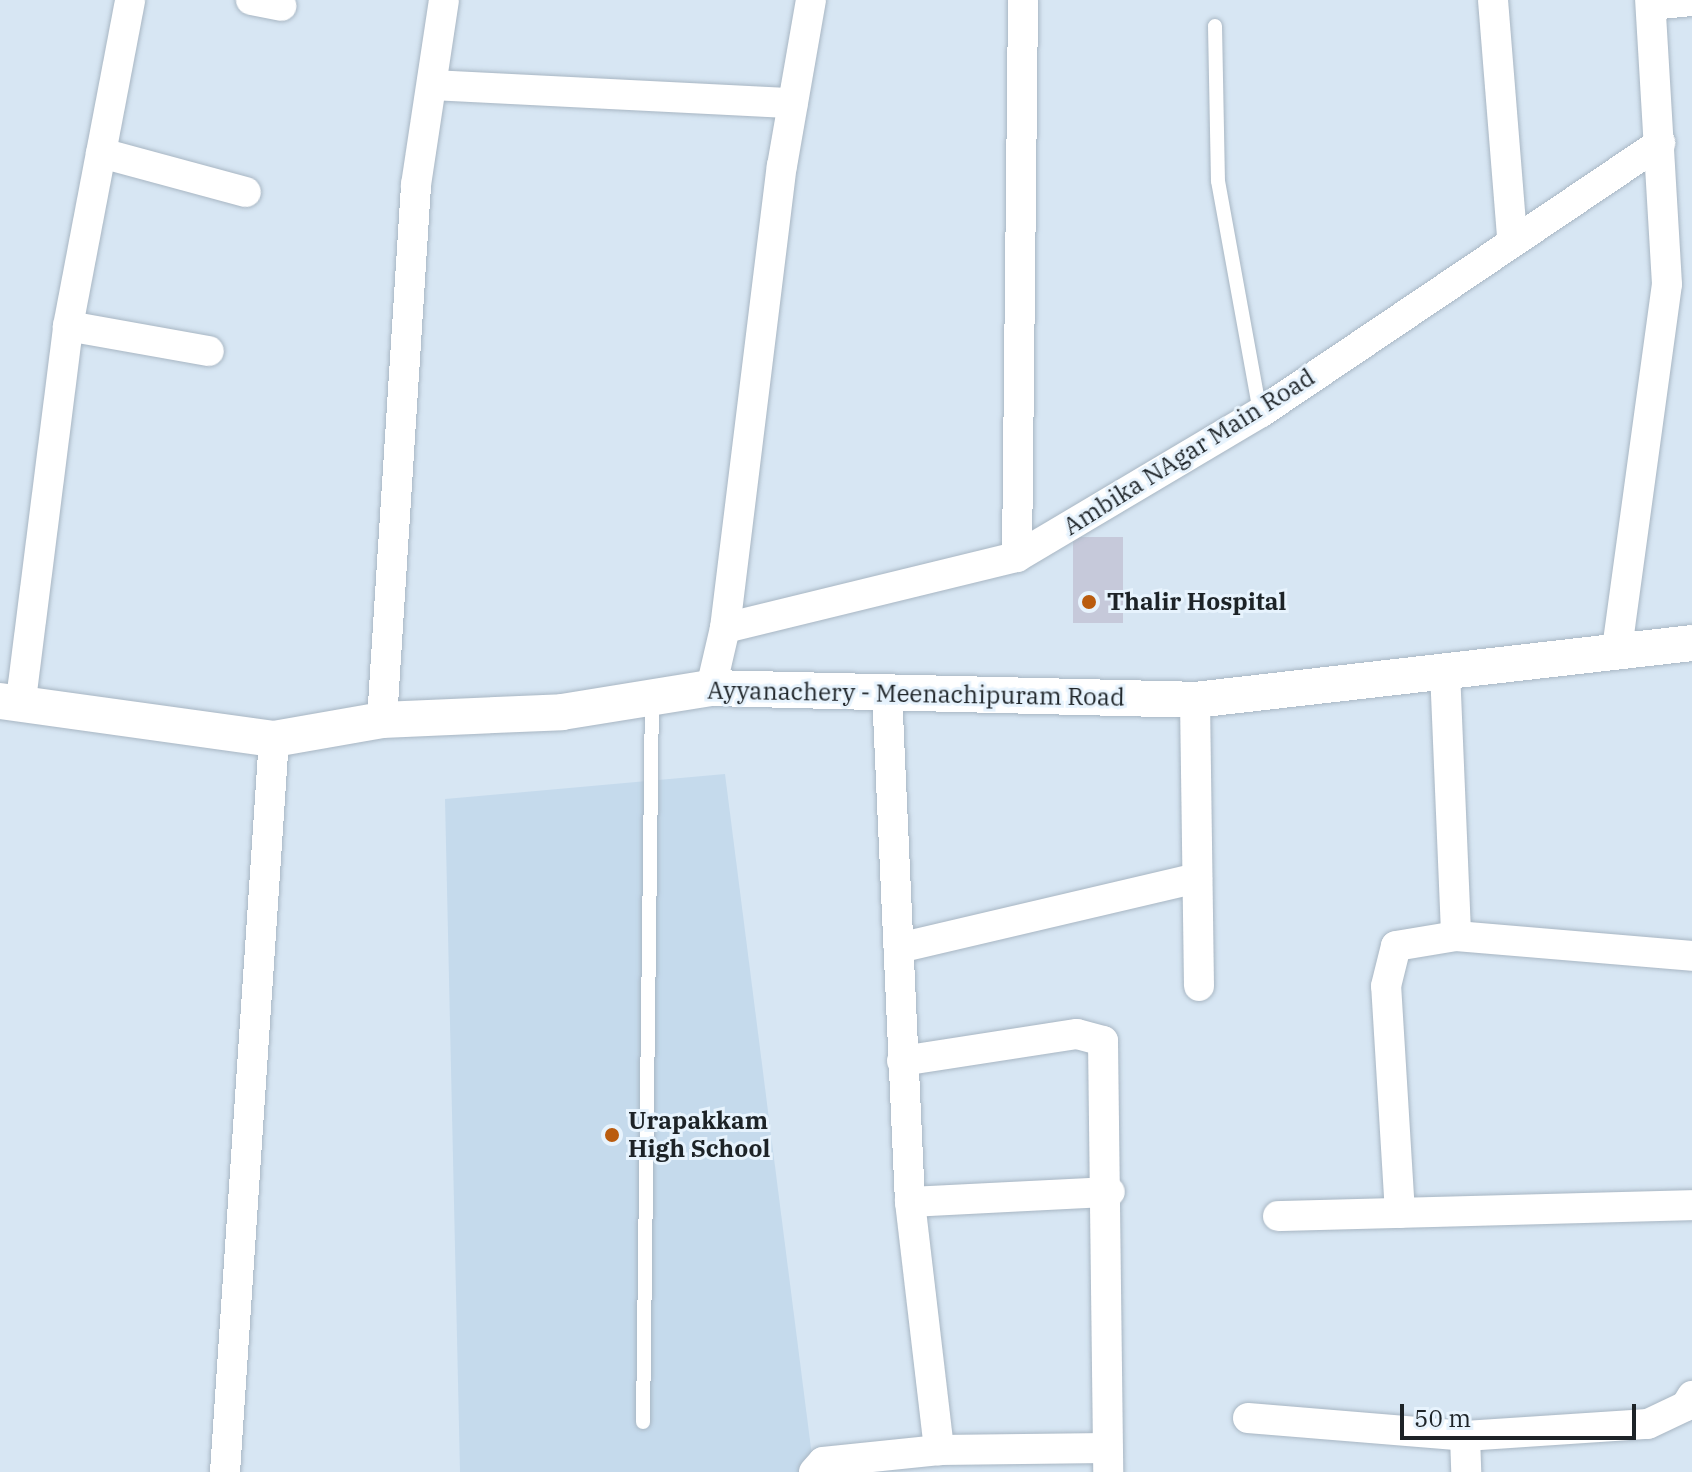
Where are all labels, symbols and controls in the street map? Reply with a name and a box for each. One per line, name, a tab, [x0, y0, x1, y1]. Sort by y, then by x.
street label: Ambika NAgar Main Road	[1058, 363, 1320, 541]
place label: Thalir Hospital	[1107, 588, 1286, 616]
marker: Thalir Hospital	[1078, 591, 1100, 613]
street label: Ayyanachery - Meenachipuram Road	[707, 676, 1125, 712]
place label: Urapakkam High School	[628, 1107, 770, 1163]
marker: Urapakkam High School	[603, 1126, 621, 1144]
scale bar	[1404, 1388, 1640, 1438]
text: 50 m	[1414, 1402, 1471, 1434]

